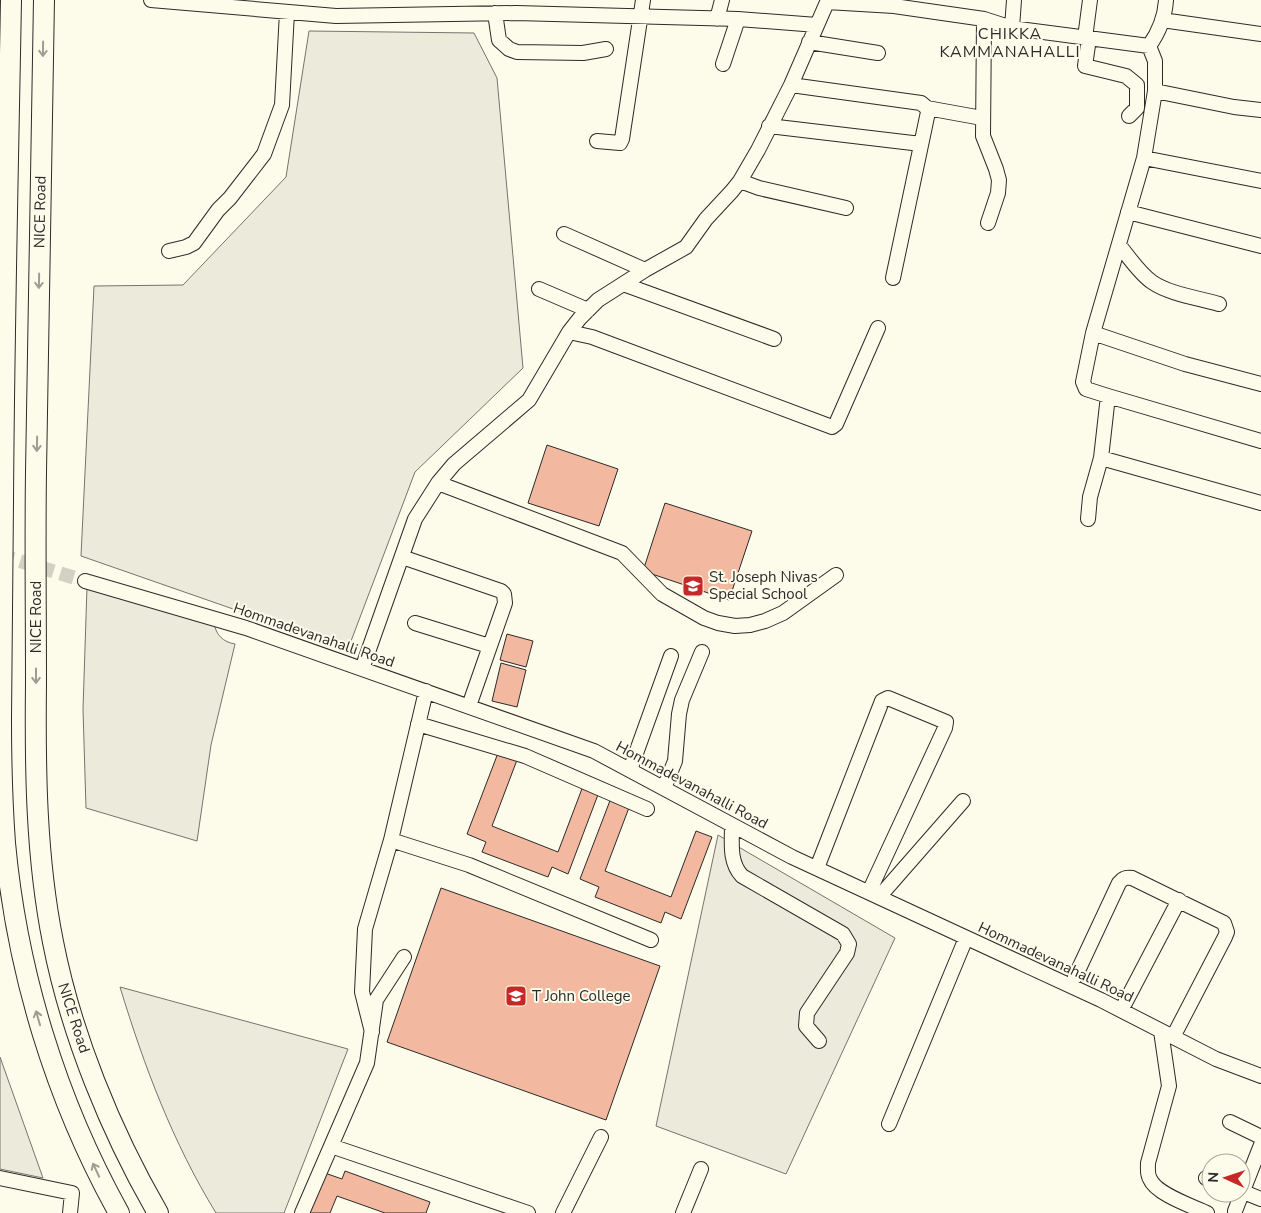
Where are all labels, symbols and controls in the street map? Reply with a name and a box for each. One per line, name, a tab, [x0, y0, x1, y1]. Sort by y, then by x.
district label: CHIKKA KAMMANAHALLI	[939, 23, 1081, 63]
one-way arrow	[38, 40, 48, 56]
street label: NICE Road	[29, 176, 51, 248]
one-way arrow	[34, 272, 44, 289]
one-way arrow	[32, 435, 42, 451]
place label: St. Joseph Nivas Special School	[709, 567, 818, 604]
school or university icon: St. Joseph Nivas Special School	[681, 574, 705, 598]
street label: NICE Road	[26, 581, 46, 653]
street label: Hommadevanahalli Road	[231, 598, 397, 672]
one-way arrow	[31, 668, 41, 684]
street label: Hommadevanahalli Road	[612, 736, 772, 834]
street label: Hommadevanahalli Road	[975, 917, 1137, 1007]
street label: NICE Road	[53, 980, 95, 1056]
school or university icon: T John College	[504, 984, 528, 1008]
place label: T John College	[532, 986, 630, 1006]
one-way arrow	[33, 1011, 43, 1027]
north arrow	[1201, 1153, 1251, 1203]
one-way arrow	[91, 1163, 101, 1178]
text: N	[1204, 1172, 1223, 1183]

